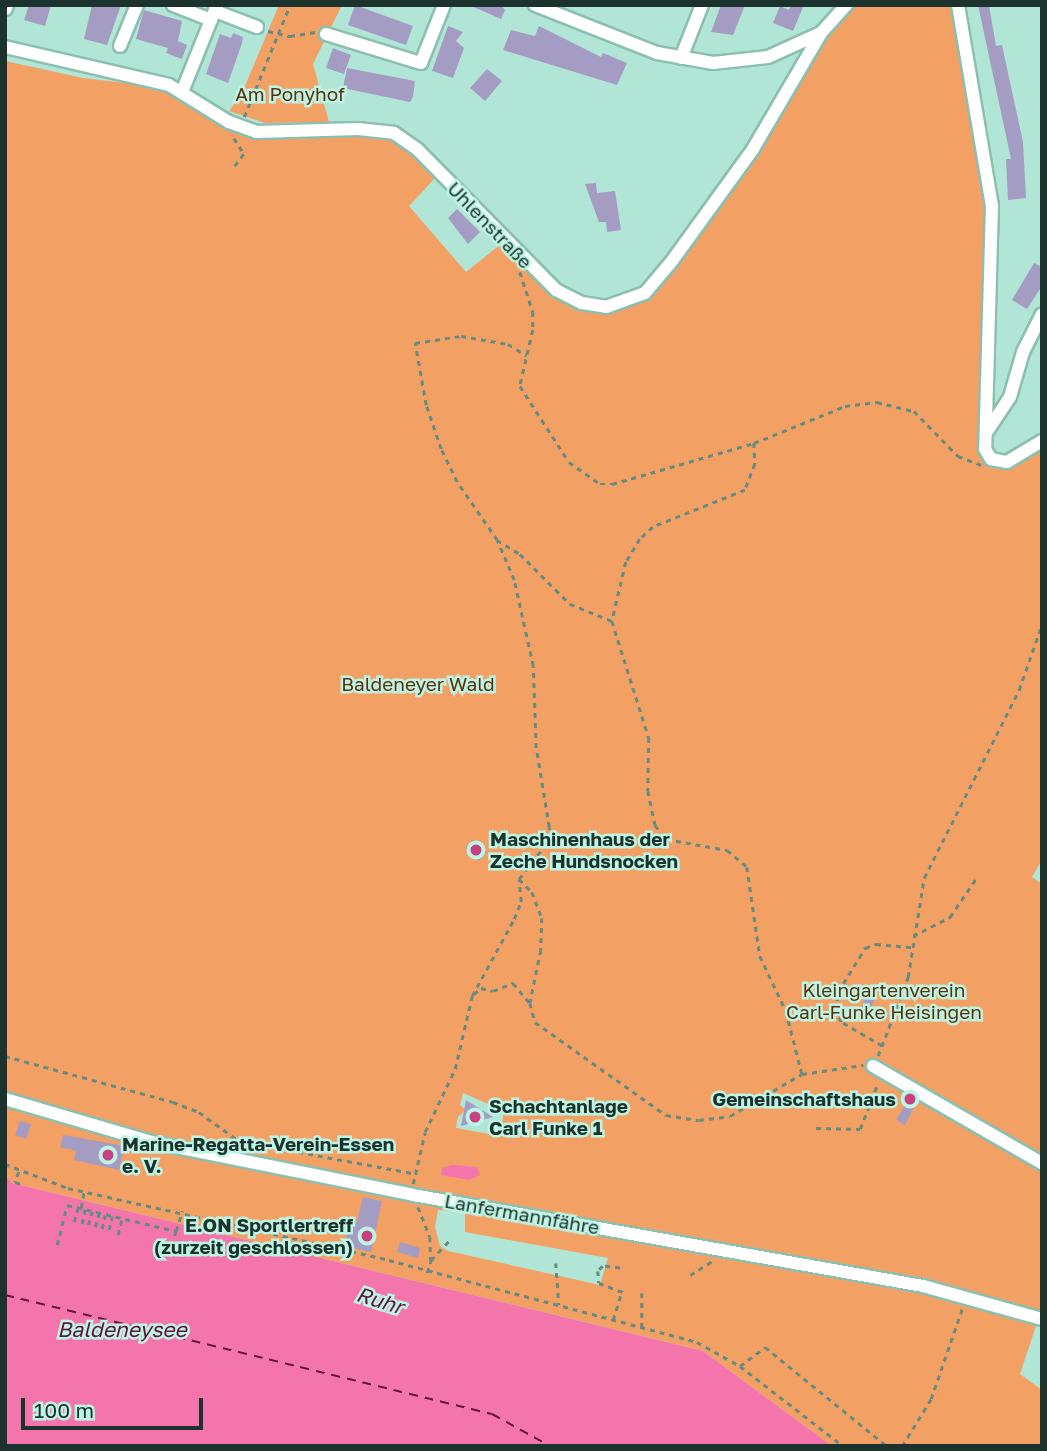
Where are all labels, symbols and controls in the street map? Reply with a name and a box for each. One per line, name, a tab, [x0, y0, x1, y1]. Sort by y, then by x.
park label: Am Ponyhof	[235, 83, 345, 105]
street label: Uhlenstraße	[443, 177, 537, 273]
park label: Baldeneyer Wald	[341, 673, 495, 695]
place label: Maschinenhaus der Zeche Hundsnocken	[490, 828, 678, 872]
marker: Maschinenhaus der Zeche Hundsnocken	[468, 842, 484, 858]
park label: Kleingartenverein Carl-Funke Heisingen	[786, 979, 982, 1023]
place label: Gemeinschaftshaus	[712, 1088, 896, 1110]
marker: Gemeinschaftshaus	[902, 1091, 918, 1107]
place label: Schachtanlage Carl Funke 1	[489, 1095, 628, 1139]
marker: Schachtanlage Carl Funke 1	[467, 1109, 483, 1125]
place label: Marine-Regatta-Verein-Essen e. V.	[122, 1133, 394, 1177]
marker: Marine-Regatta-Verein-Essen e. V.	[100, 1147, 116, 1163]
street label: Lanfermannfähre	[443, 1189, 601, 1239]
place label: E.ON Sportlertreff (zurzeit geschlossen)	[154, 1214, 353, 1258]
marker: E.ON Sportlertreff (zurzeit geschlossen)	[359, 1228, 375, 1244]
water label: Ruhr	[354, 1281, 406, 1319]
water label: Baldeneysee	[57, 1316, 187, 1342]
scale bar	[24, 1384, 206, 1428]
text: 100 m	[34, 1397, 94, 1423]

